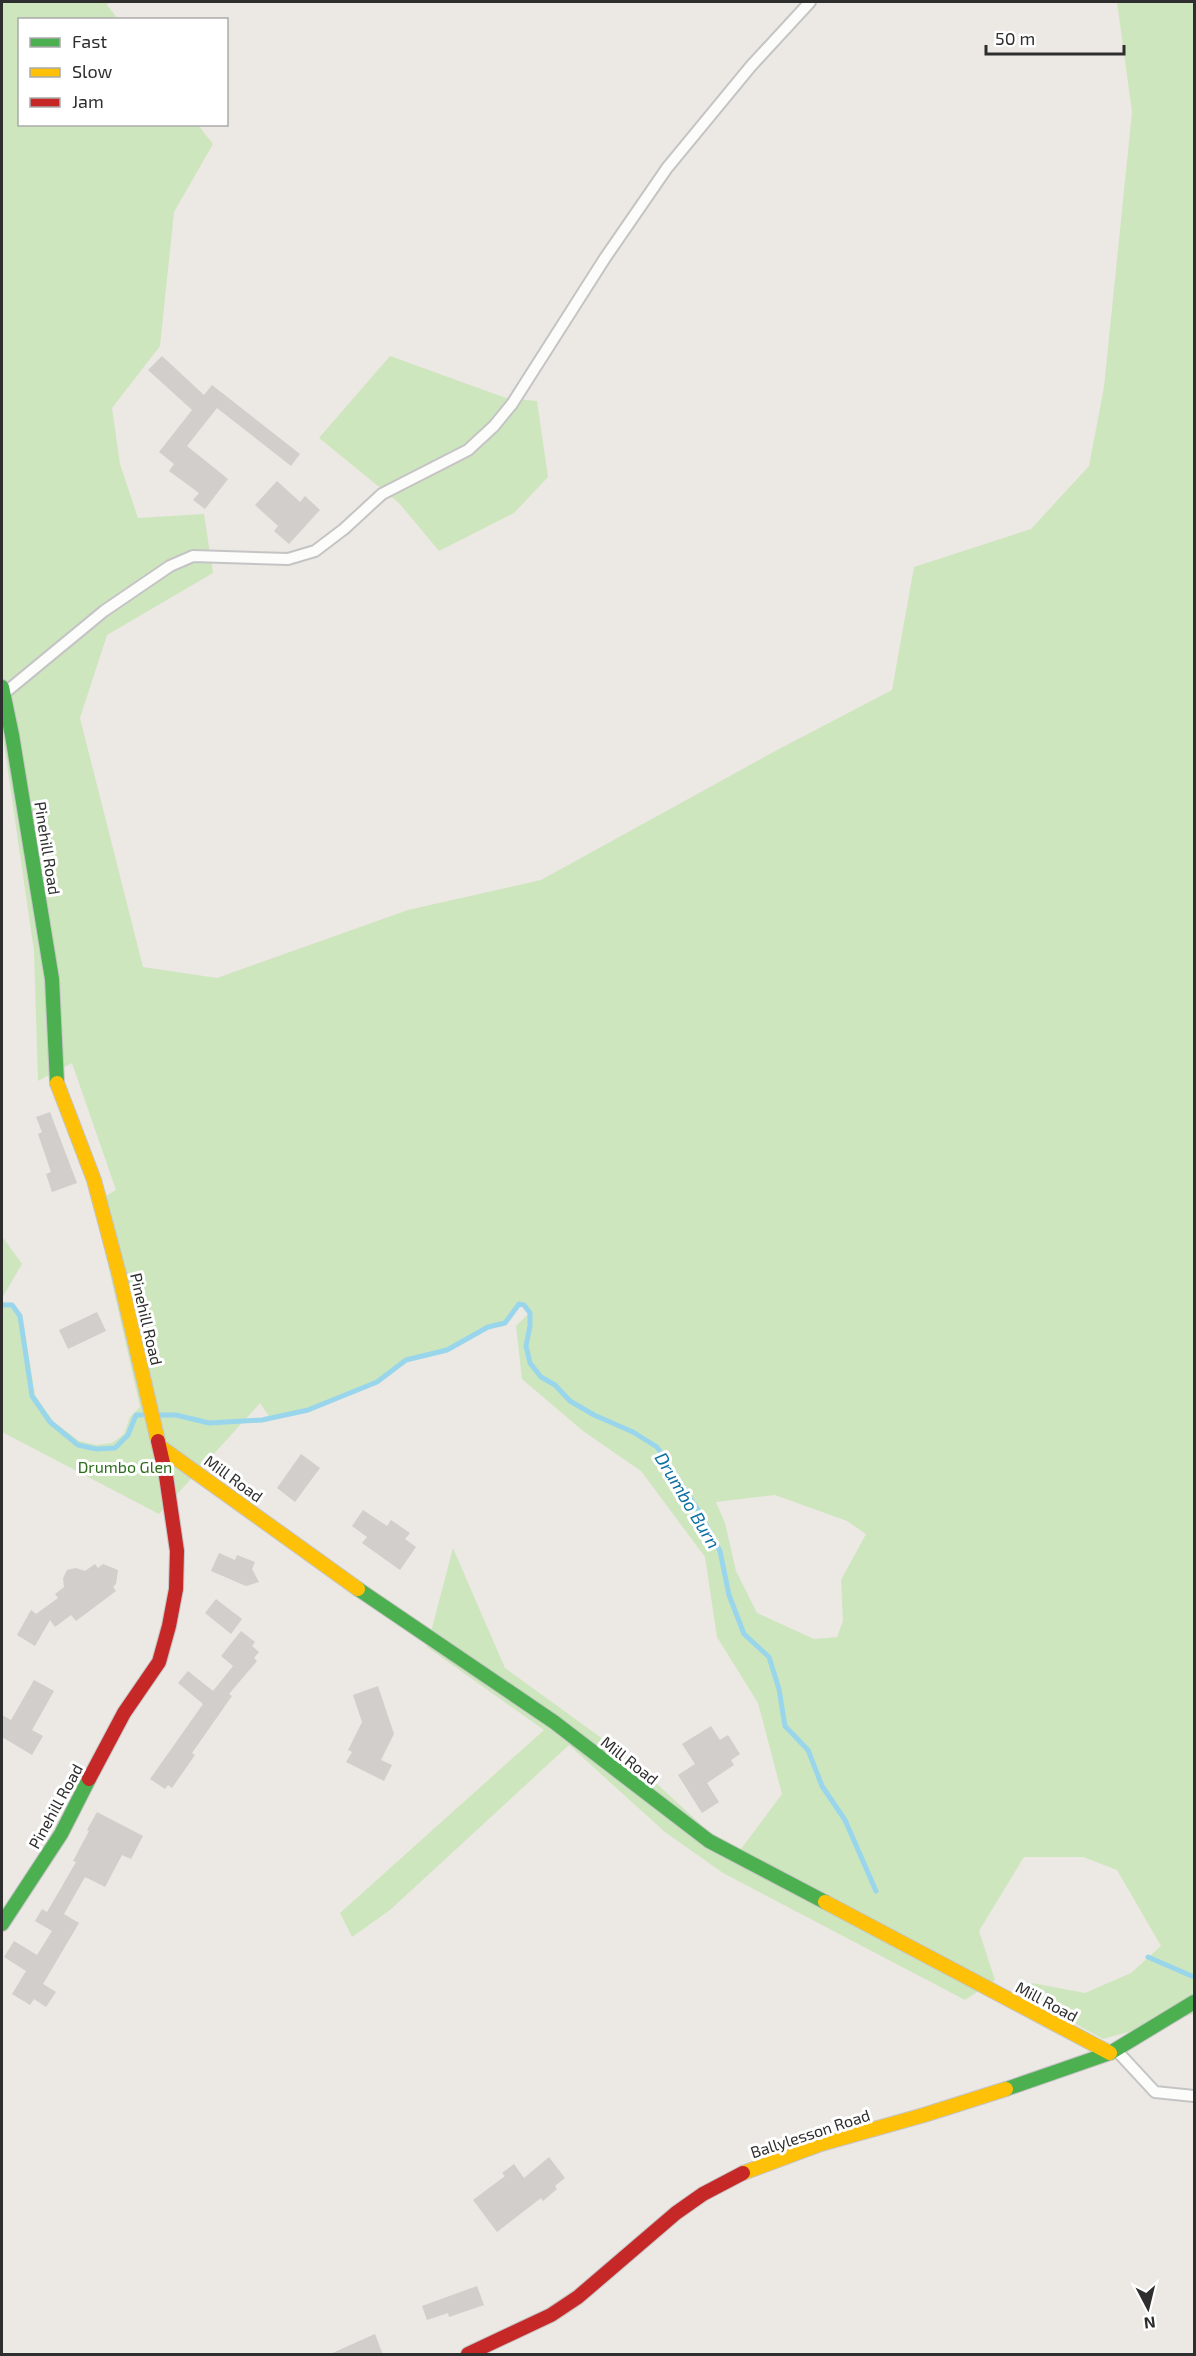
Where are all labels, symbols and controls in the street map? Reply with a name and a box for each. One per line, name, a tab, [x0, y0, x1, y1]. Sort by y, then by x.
legend	[18, 18, 228, 126]
scale bar	[986, 18, 1124, 56]
text: 50 m	[995, 27, 1035, 49]
text: Fast	[72, 30, 107, 52]
text: Slow	[72, 60, 113, 82]
text: Jam	[72, 90, 104, 112]
street label: Pinehill Road	[31, 800, 65, 896]
street label: Pinehill Road	[127, 1271, 167, 1367]
water label: Drumbo Burn	[651, 1448, 725, 1552]
street label: Mill Road	[201, 1450, 267, 1506]
park label: Drumbo Glen	[78, 1457, 172, 1476]
street label: Mill Road	[598, 1732, 662, 1788]
street label: Pinehill Road	[24, 1760, 86, 1852]
street label: Mill Road	[1013, 1977, 1081, 2025]
street label: Ballylesson Road	[748, 2105, 872, 2161]
north arrow	[1118, 2278, 1178, 2338]
text: N	[1143, 2313, 1157, 2334]

